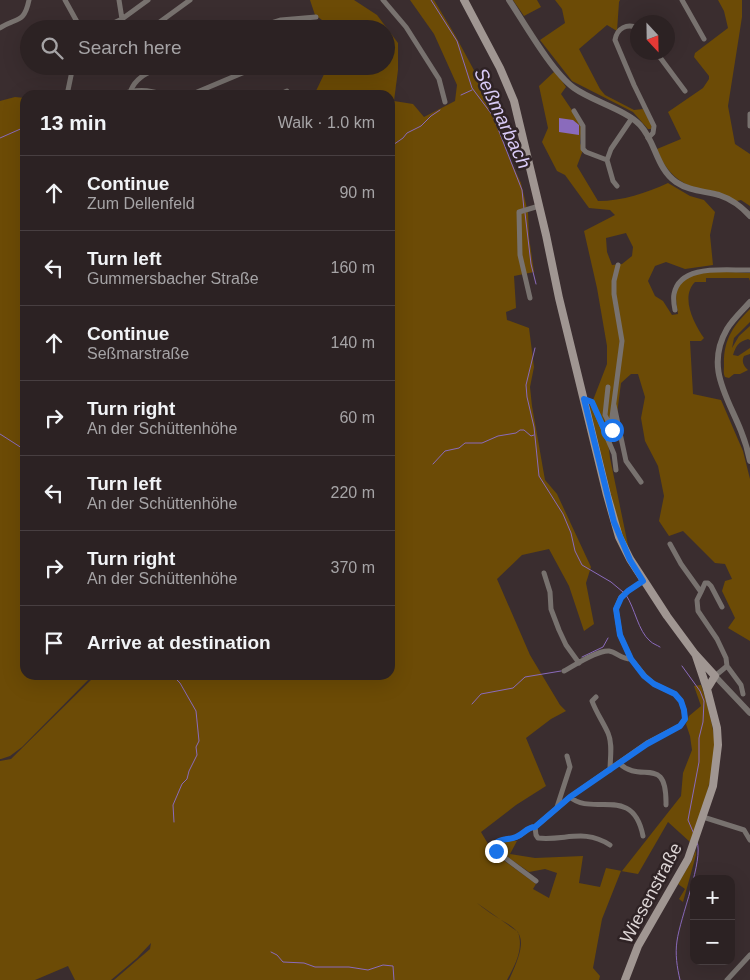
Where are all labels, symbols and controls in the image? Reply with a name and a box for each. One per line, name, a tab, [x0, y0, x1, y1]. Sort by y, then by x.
north arrow	[630, 15, 675, 60]
search box	[20, 20, 395, 75]
icon: search	[38, 34, 66, 62]
text: Search here	[78, 37, 182, 58]
water label: Seßmarbach	[470, 64, 535, 172]
text: 13 min	[40, 111, 107, 134]
text: Walk · 1.0 km	[278, 114, 375, 131]
text: Continue	[87, 173, 169, 194]
icon: ahead	[40, 179, 68, 207]
text: 90 m	[339, 184, 375, 201]
text: Zum Dellenfeld	[87, 195, 195, 212]
text: Turn left	[87, 248, 162, 269]
icon: left	[40, 254, 68, 282]
text: 160 m	[331, 259, 375, 276]
text: Gummersbacher Straße	[87, 270, 259, 287]
text: Continue	[87, 323, 169, 344]
icon: ahead	[40, 329, 68, 357]
text: 140 m	[331, 334, 375, 351]
text: Seßmarstraße	[87, 345, 189, 362]
text: Turn right	[87, 398, 175, 419]
icon: right	[40, 404, 68, 432]
text: 60 m	[339, 409, 375, 426]
route start	[601, 419, 624, 442]
text: An der Schüttenhöhe	[87, 420, 237, 437]
text: Turn left	[87, 473, 162, 494]
icon: left	[40, 479, 68, 507]
text: 220 m	[331, 484, 375, 501]
text: An der Schüttenhöhe	[87, 495, 237, 512]
text: Turn right	[87, 548, 175, 569]
icon: right	[40, 554, 68, 582]
text: 370 m	[331, 559, 375, 576]
text: An der Schüttenhöhe	[87, 570, 237, 587]
icon: arrive	[40, 629, 68, 657]
text: Arrive at destination	[87, 632, 271, 653]
street label: Wiesenstraße	[616, 839, 686, 947]
route end	[485, 840, 508, 863]
map controls	[690, 875, 735, 965]
button: +	[690, 875, 735, 920]
button: −	[690, 920, 735, 965]

